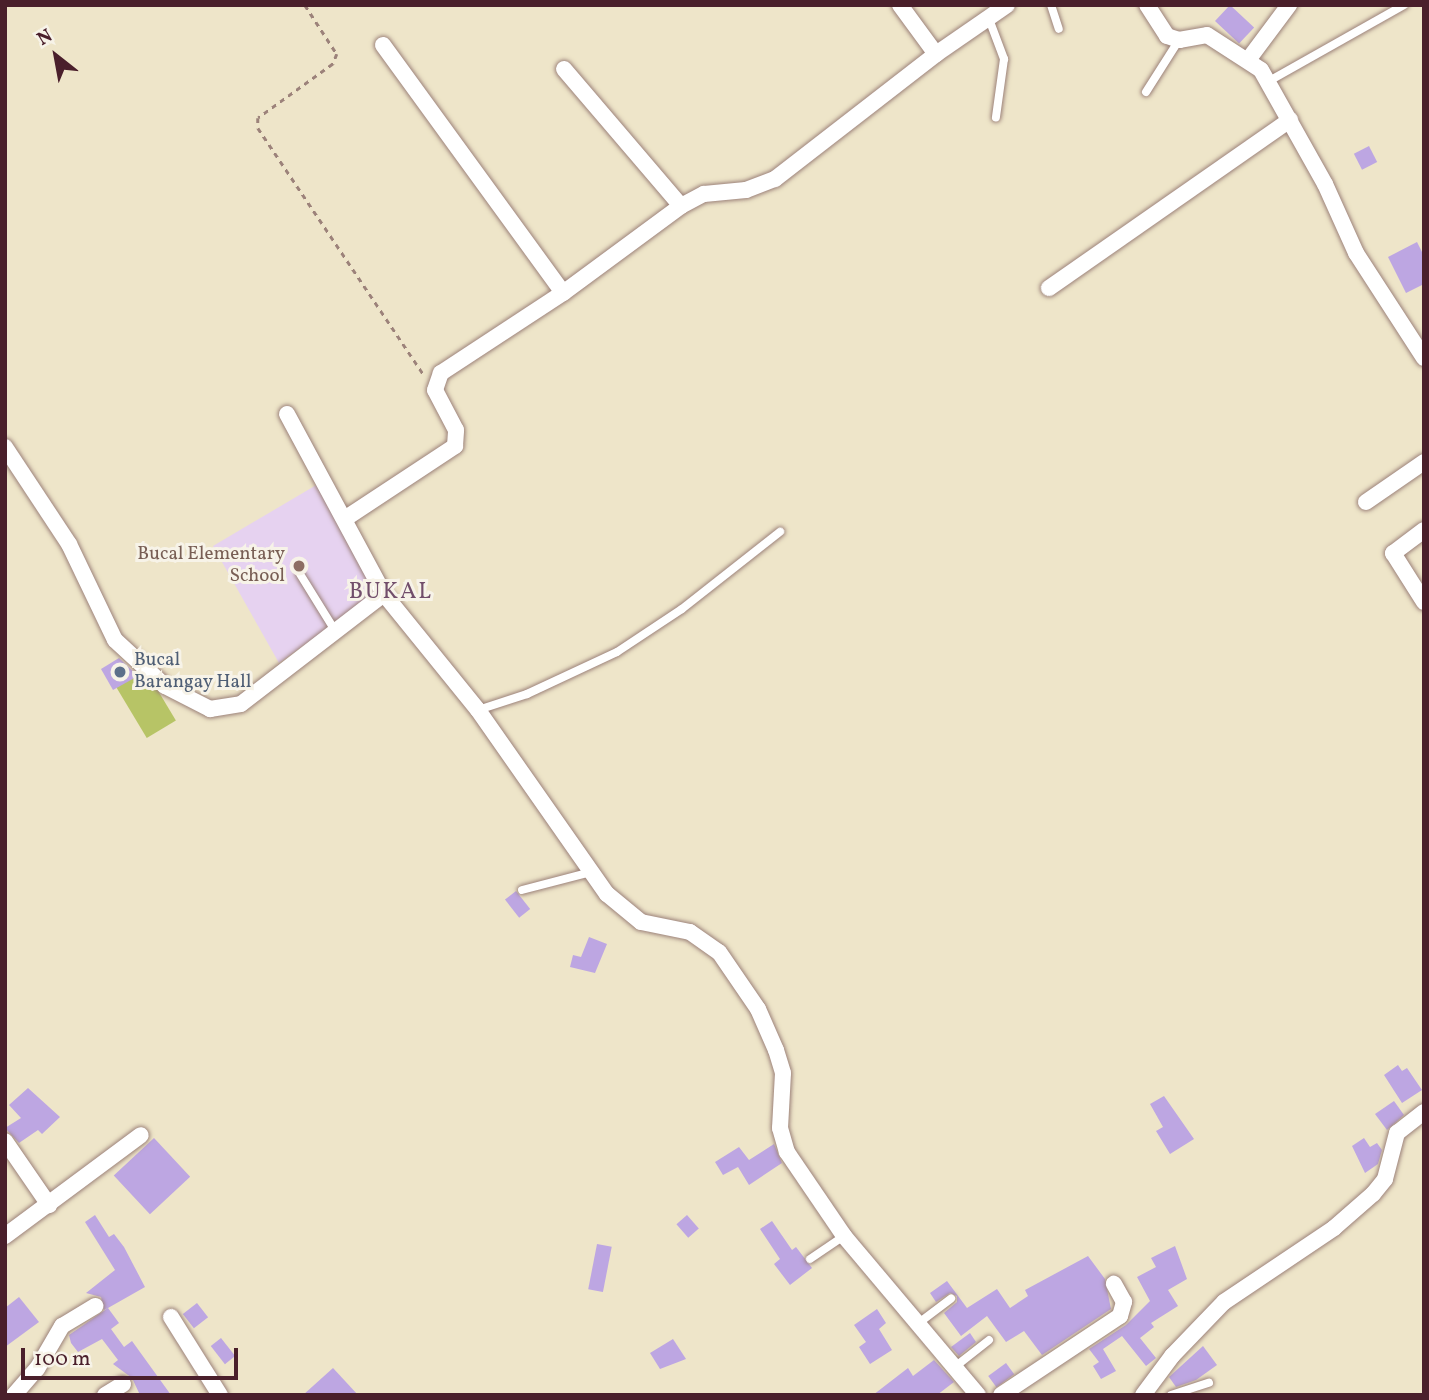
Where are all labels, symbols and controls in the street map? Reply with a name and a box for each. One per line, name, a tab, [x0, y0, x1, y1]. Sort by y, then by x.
north arrow	[21, 21, 91, 91]
text: N	[33, 23, 58, 53]
place label: Bucal Elementary School	[137, 544, 285, 588]
marker: Bucal Elementary School	[291, 558, 307, 574]
district label: BUKAL	[349, 578, 433, 606]
place label: Bucal Barangay Hall	[134, 650, 252, 694]
marker: Bucal Barangay Hall	[112, 664, 128, 680]
scale bar	[24, 1334, 242, 1378]
text: 100 m	[34, 1345, 91, 1374]

